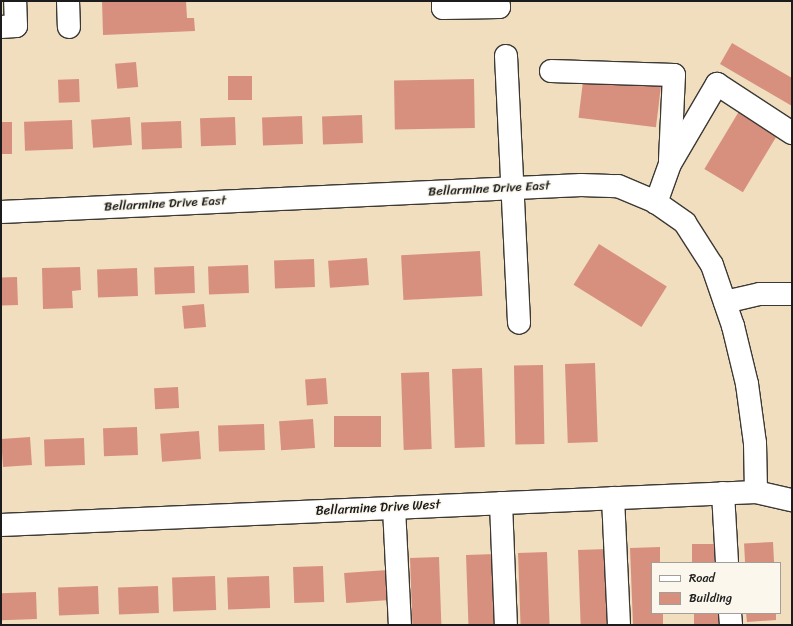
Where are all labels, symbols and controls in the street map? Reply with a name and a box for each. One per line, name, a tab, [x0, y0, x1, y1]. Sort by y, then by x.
street label: Bellarmine Drive East	[427, 178, 551, 200]
street label: Bellarmine Drive East	[103, 193, 227, 215]
street label: Bellarmine Drive West	[315, 497, 441, 519]
legend	[651, 562, 781, 614]
text: Road	[689, 567, 715, 589]
text: Building	[689, 587, 732, 609]

